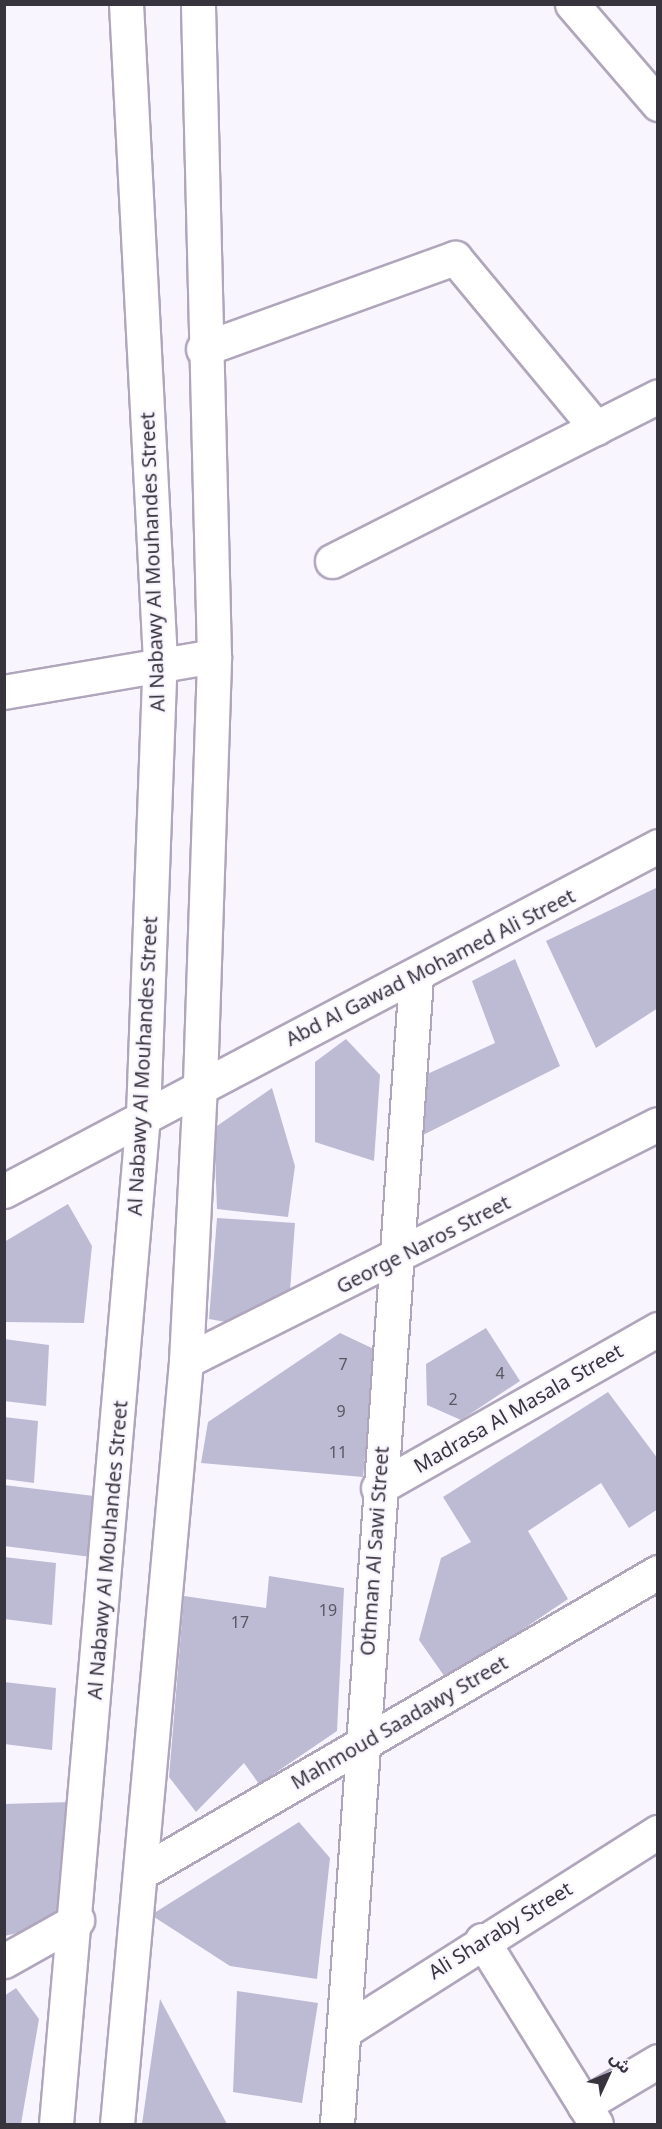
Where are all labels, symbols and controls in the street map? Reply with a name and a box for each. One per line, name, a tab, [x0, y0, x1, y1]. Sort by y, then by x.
street label: Al Nabawy Al Mouhandes Street	[135, 412, 169, 712]
street label: Abd Al Gawad Mohamed Ali Street	[281, 883, 579, 1051]
street label: Al Nabawy Al Mouhandes Street	[122, 916, 162, 1216]
street label: George Naros Street	[332, 1190, 514, 1298]
street label: Madrasa Al Masala Street	[409, 1338, 627, 1478]
house number: 7	[338, 1354, 348, 1374]
house number: 4	[495, 1363, 505, 1383]
house number: 2	[448, 1389, 458, 1409]
street label: Al Nabawy Al Mouhandes Street	[82, 1399, 132, 1701]
house number: 9	[336, 1401, 346, 1421]
house number: 11	[329, 1442, 347, 1462]
street label: Othman Al Sawi Street	[355, 1445, 393, 1657]
house number: 19	[319, 1600, 337, 1620]
house number: 17	[231, 1612, 249, 1632]
street label: Mahmoud Saadawy Street	[286, 1650, 512, 1794]
street label: Ali Sharaby Street	[424, 1876, 576, 1984]
north arrow	[578, 2045, 638, 2105]
text: ش	[605, 2047, 636, 2078]

